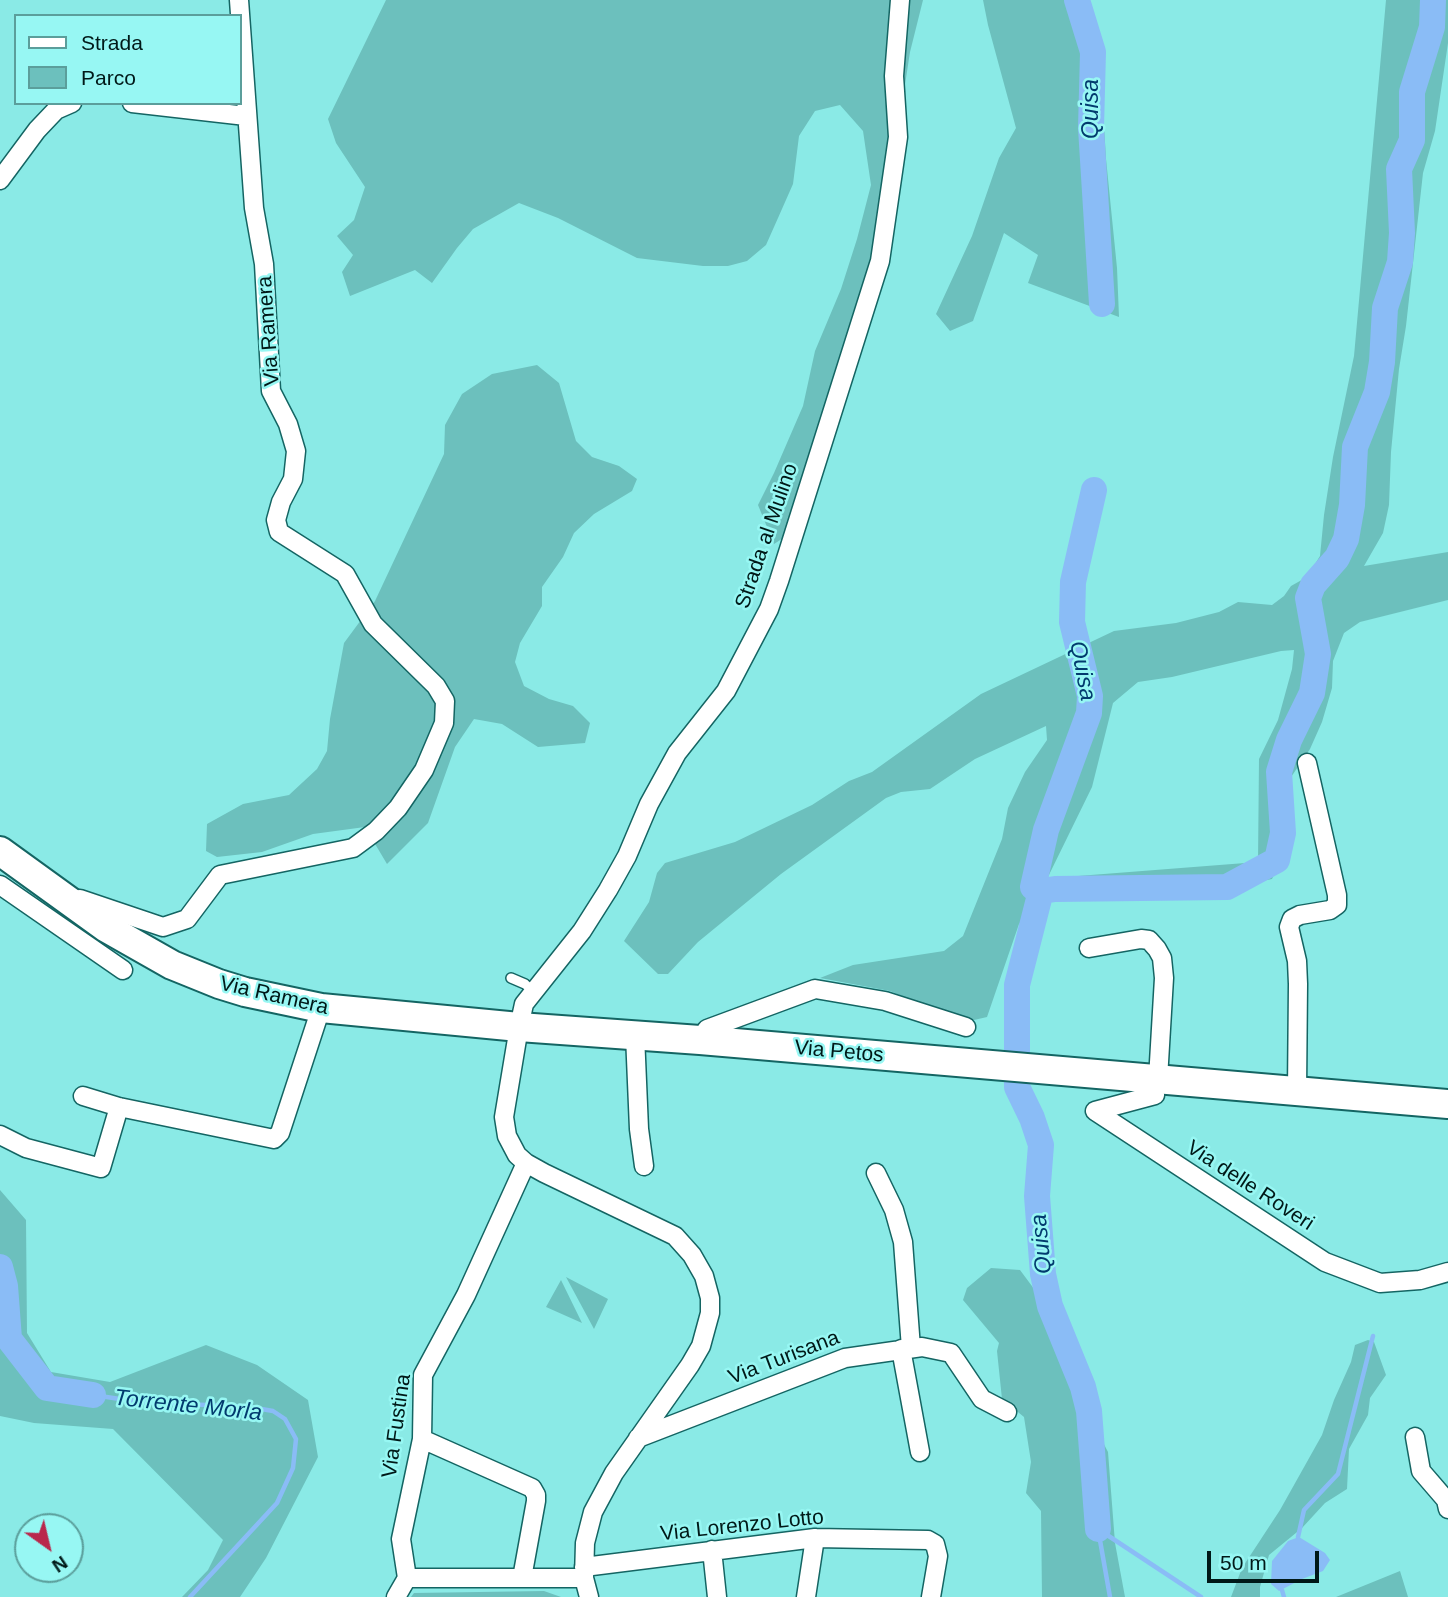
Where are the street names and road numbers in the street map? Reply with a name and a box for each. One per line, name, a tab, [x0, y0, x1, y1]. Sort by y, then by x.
street label: Via Ramera	[253, 275, 285, 387]
street label: Strada al Mulino	[730, 460, 804, 612]
street label: Via Ramera	[217, 971, 331, 1021]
street label: Via Petos	[793, 1036, 885, 1068]
street label: Via delle Roveri	[1182, 1135, 1318, 1237]
street label: Via Turisana	[725, 1325, 843, 1391]
street label: Via Fustina	[377, 1372, 417, 1480]
street label: Via Lorenzo Lotto	[659, 1505, 825, 1547]

